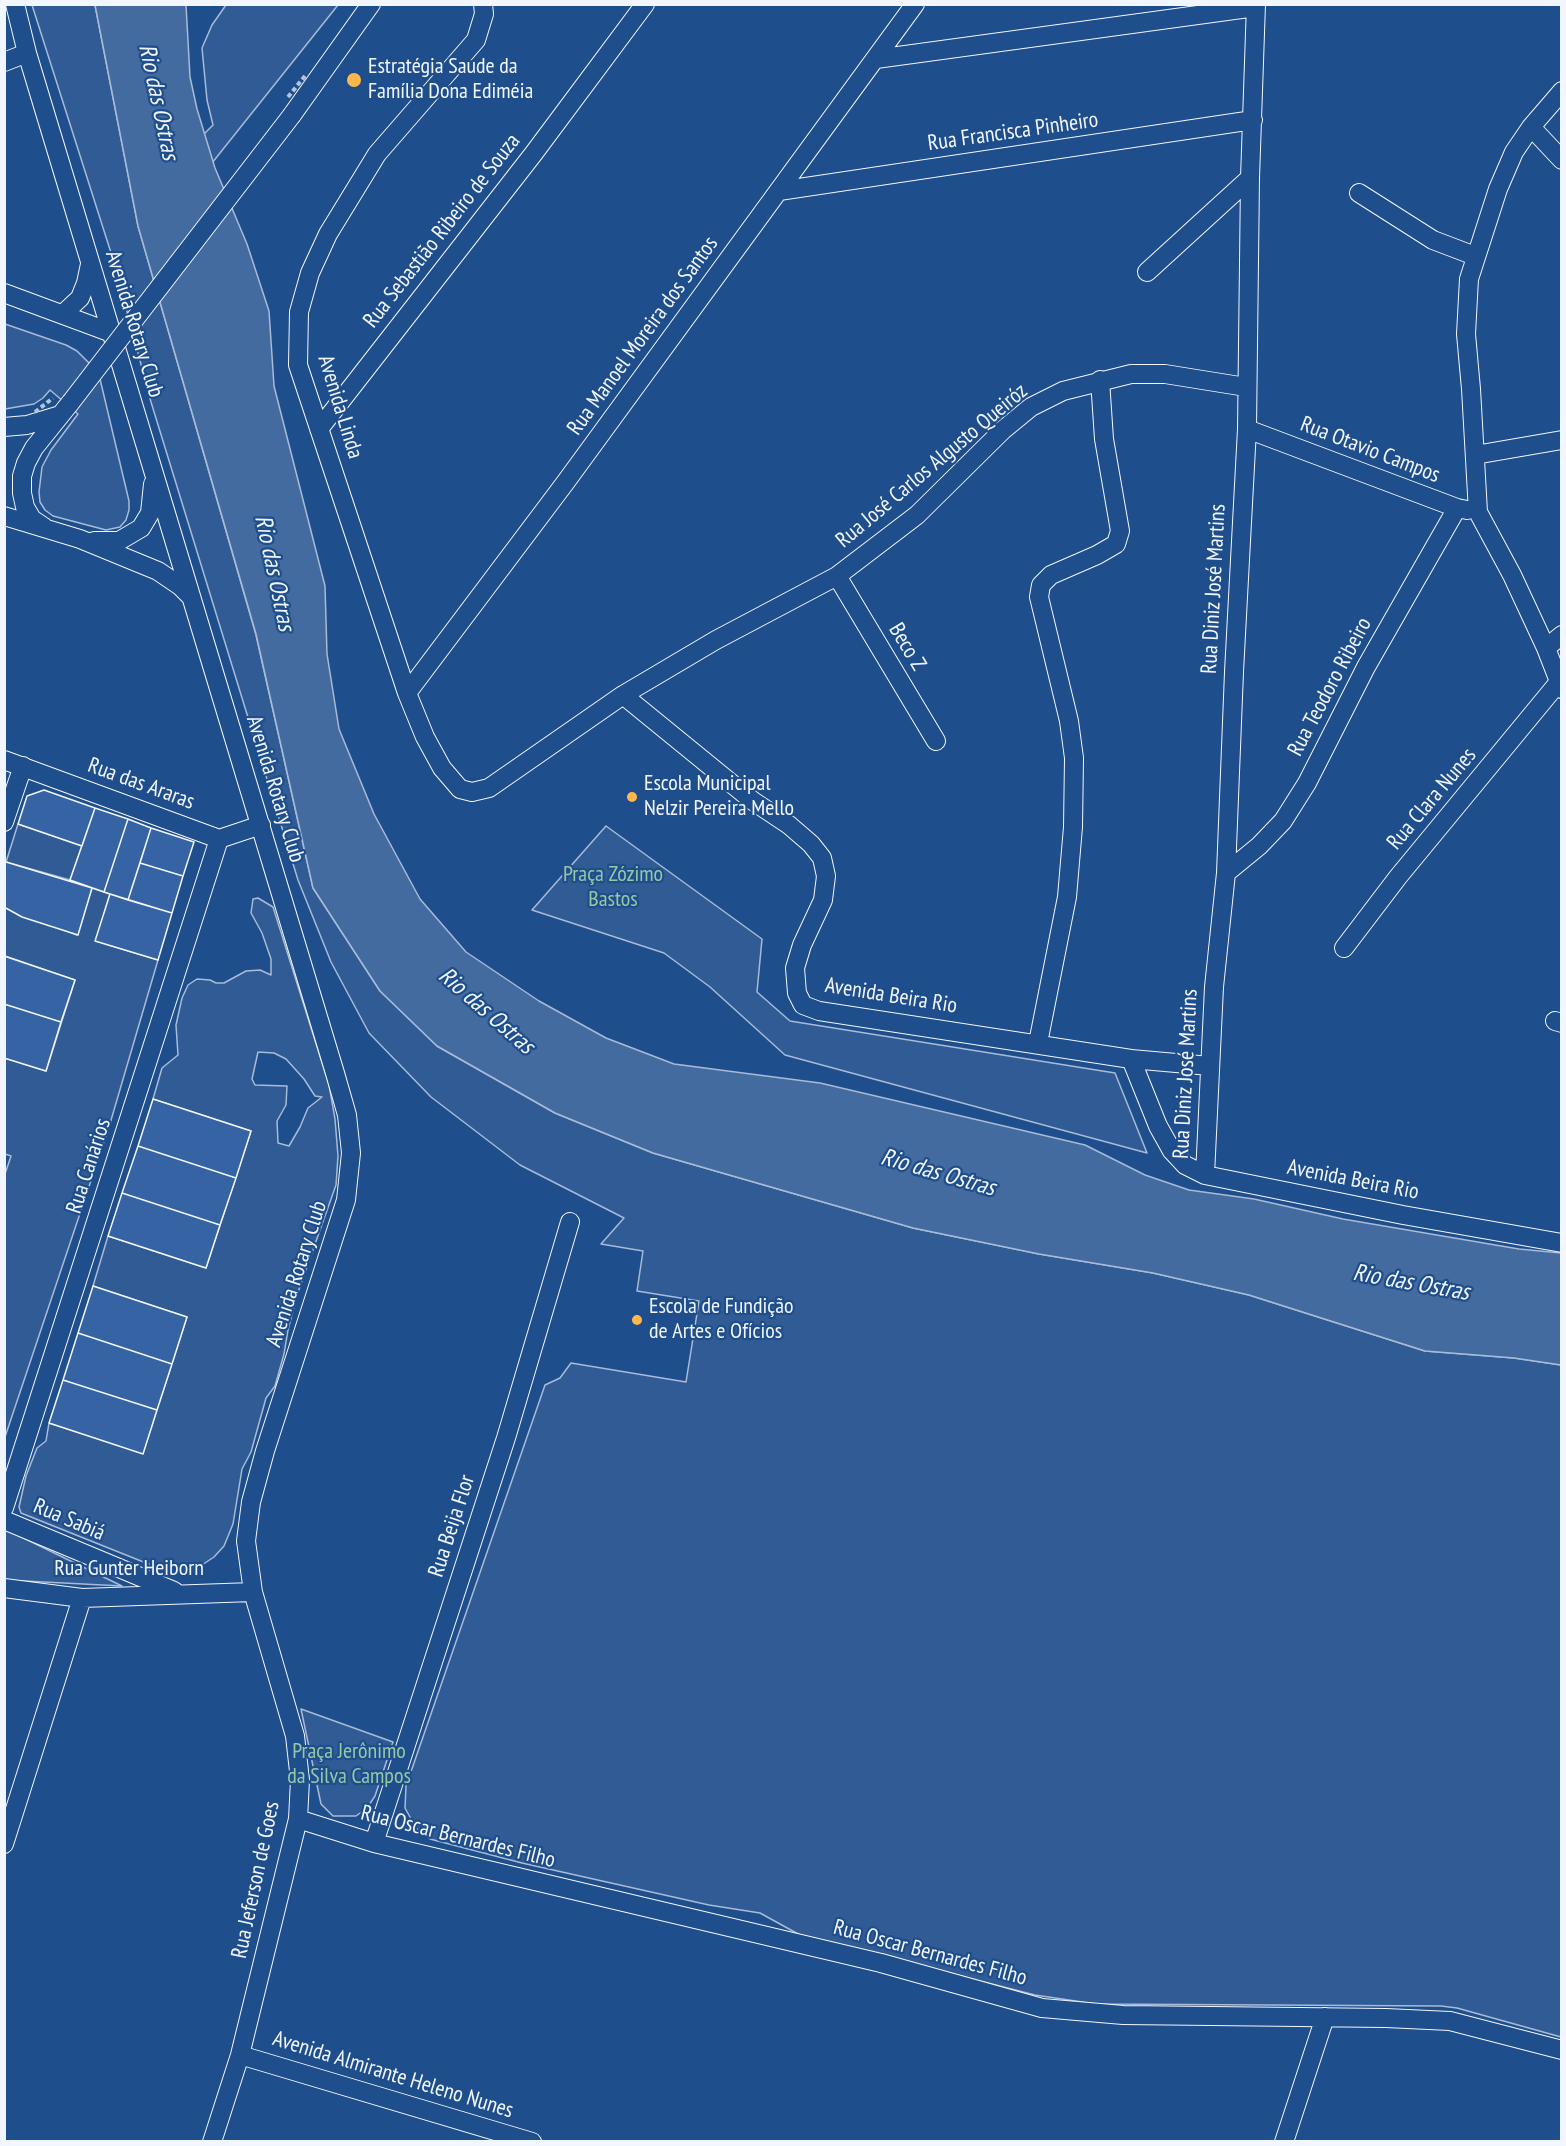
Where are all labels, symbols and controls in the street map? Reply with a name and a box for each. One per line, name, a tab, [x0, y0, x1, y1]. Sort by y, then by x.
water label: Rio das Ostras	[132, 42, 184, 162]
place label: Estratégia Saude da Família Dona Ediméia	[368, 54, 533, 106]
marker: Estratégia Saude da Família Dona Ediméia	[345, 71, 363, 89]
street label: Rua Francisca Pinheiro	[926, 107, 1100, 157]
street label: Rua Sebastião Ribeiro de Souza	[358, 129, 526, 333]
street label: Rua Manoel Moreira dos Santos	[562, 232, 724, 440]
street label: Avenida Rotary Club	[99, 247, 169, 401]
street label: Avenida Linda	[312, 352, 368, 462]
street label: Rua José Carlos Algusto Queiróz	[831, 378, 1033, 554]
street label: Rua Otavio Campos	[1296, 411, 1444, 489]
street label: Rua Diniz José Martins	[1196, 503, 1232, 675]
water label: Rio das Ostras	[248, 513, 300, 633]
street label: Rua Teodoro Ribeiro	[1282, 613, 1378, 761]
street label: Beco Z	[883, 619, 931, 675]
street label: Avenida Rotary Club	[240, 712, 310, 866]
street label: Rua Clara Nunes	[1382, 743, 1482, 855]
street label: Rua das Araras	[84, 753, 198, 815]
place label: Escola Municipal Nelzir Pereira Mello	[644, 771, 794, 822]
marker: Escola Municipal Nelzir Pereira Mello	[625, 790, 639, 804]
park label: Praça Zózimo Bastos	[563, 862, 663, 914]
water label: Rio das Ostras	[432, 962, 540, 1060]
street label: Avenida Beira Rio	[823, 973, 959, 1019]
street label: Rua Diniz José Martins	[1168, 988, 1204, 1160]
street label: Rua Canários	[61, 1115, 117, 1217]
water label: Rio das Ostras	[878, 1143, 998, 1203]
street label: Avenida Beira Rio	[1285, 1154, 1421, 1206]
street label: Avenida Rotary Club	[261, 1198, 333, 1350]
water label: Rio das Ostras	[1351, 1259, 1471, 1307]
place label: Escola de Fundição de Artes e Ofícios	[649, 1294, 793, 1346]
marker: Escola de Fundição de Artes e Ofícios	[630, 1313, 644, 1327]
street label: Rua Beija Flor	[423, 1472, 481, 1580]
street label: Rua Sabiá	[29, 1493, 109, 1547]
street label: Rua Gunter Heiborn	[54, 1556, 204, 1582]
park label: Praça Jerônimo da Silva Campos	[287, 1739, 411, 1790]
street label: Rua Jeferson de Goes	[226, 1799, 286, 1961]
street label: Rua Oscar Bernardes Filho	[358, 1800, 558, 1874]
street label: Rua Oscar Bernardes Filho	[830, 1914, 1030, 1992]
street label: Avenida Almirante Heleno Nunes	[270, 2026, 516, 2124]

